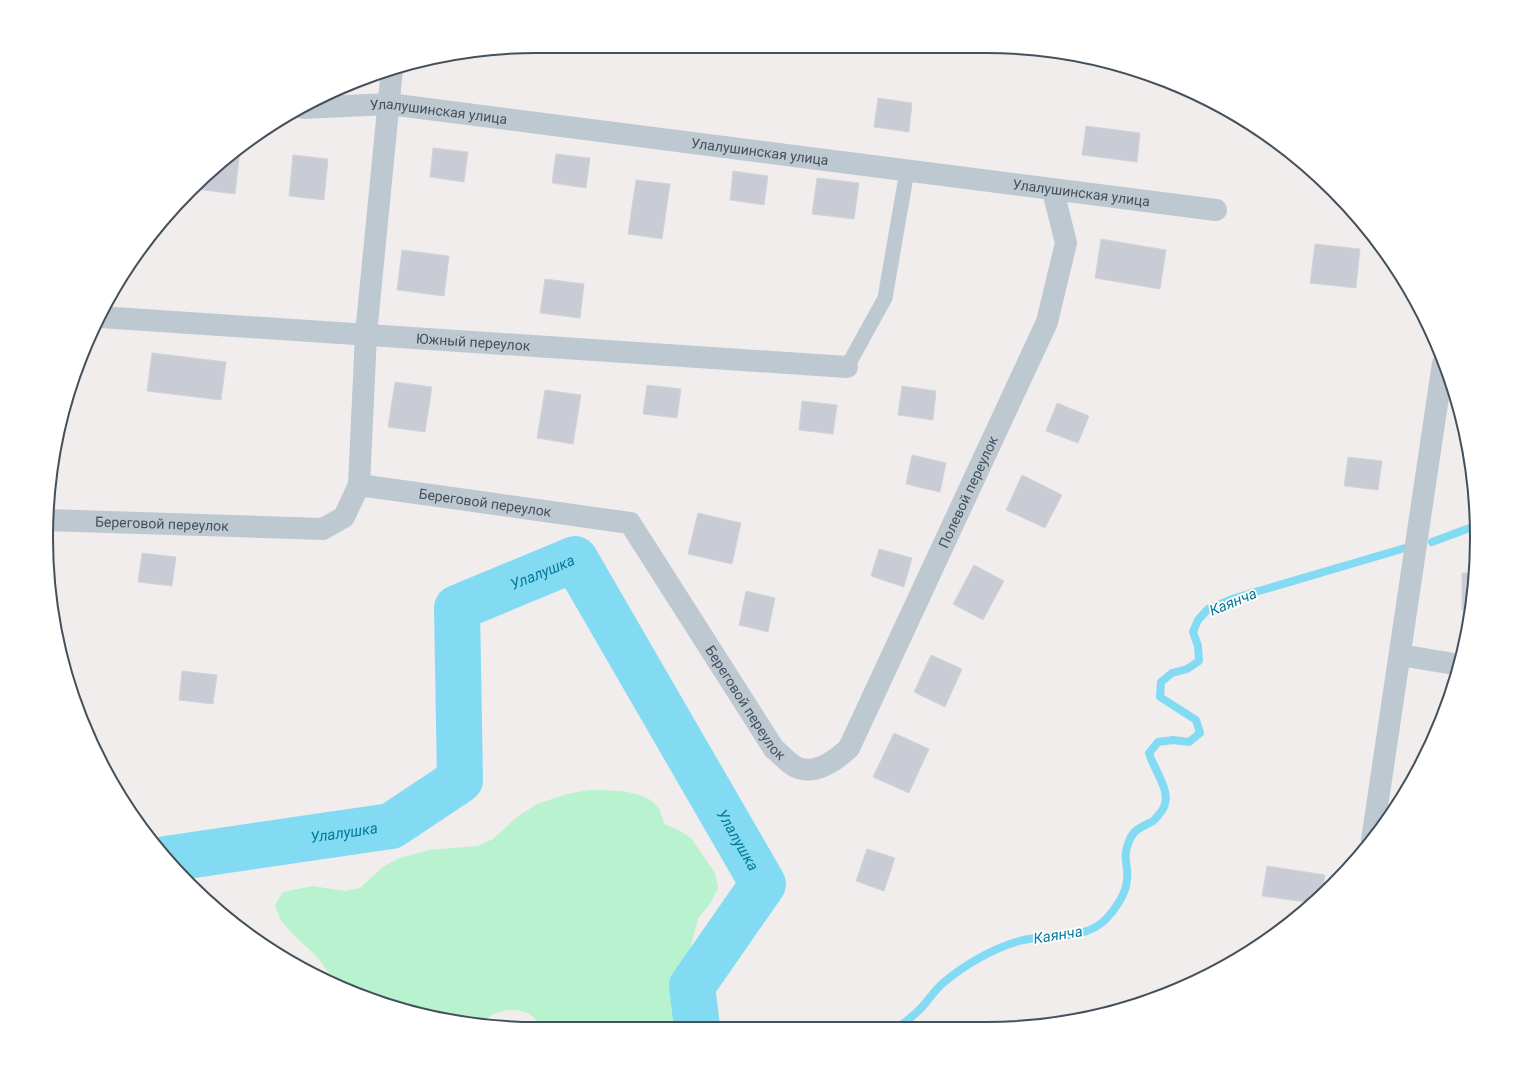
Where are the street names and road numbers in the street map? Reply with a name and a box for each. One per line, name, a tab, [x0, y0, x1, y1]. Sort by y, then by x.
street label: Улалушинская улица	[369, 96, 508, 127]
street label: Улалушинская улица	[690, 135, 830, 168]
street label: Улалушинская улица	[1012, 176, 1151, 209]
street label: Южный переулок	[415, 330, 531, 354]
street label: Полевой переулок	[935, 433, 1001, 550]
street label: Береговой переулок	[418, 485, 553, 520]
street label: Береговой переулок	[95, 514, 229, 534]
street label: Береговой переулок	[702, 643, 789, 763]

